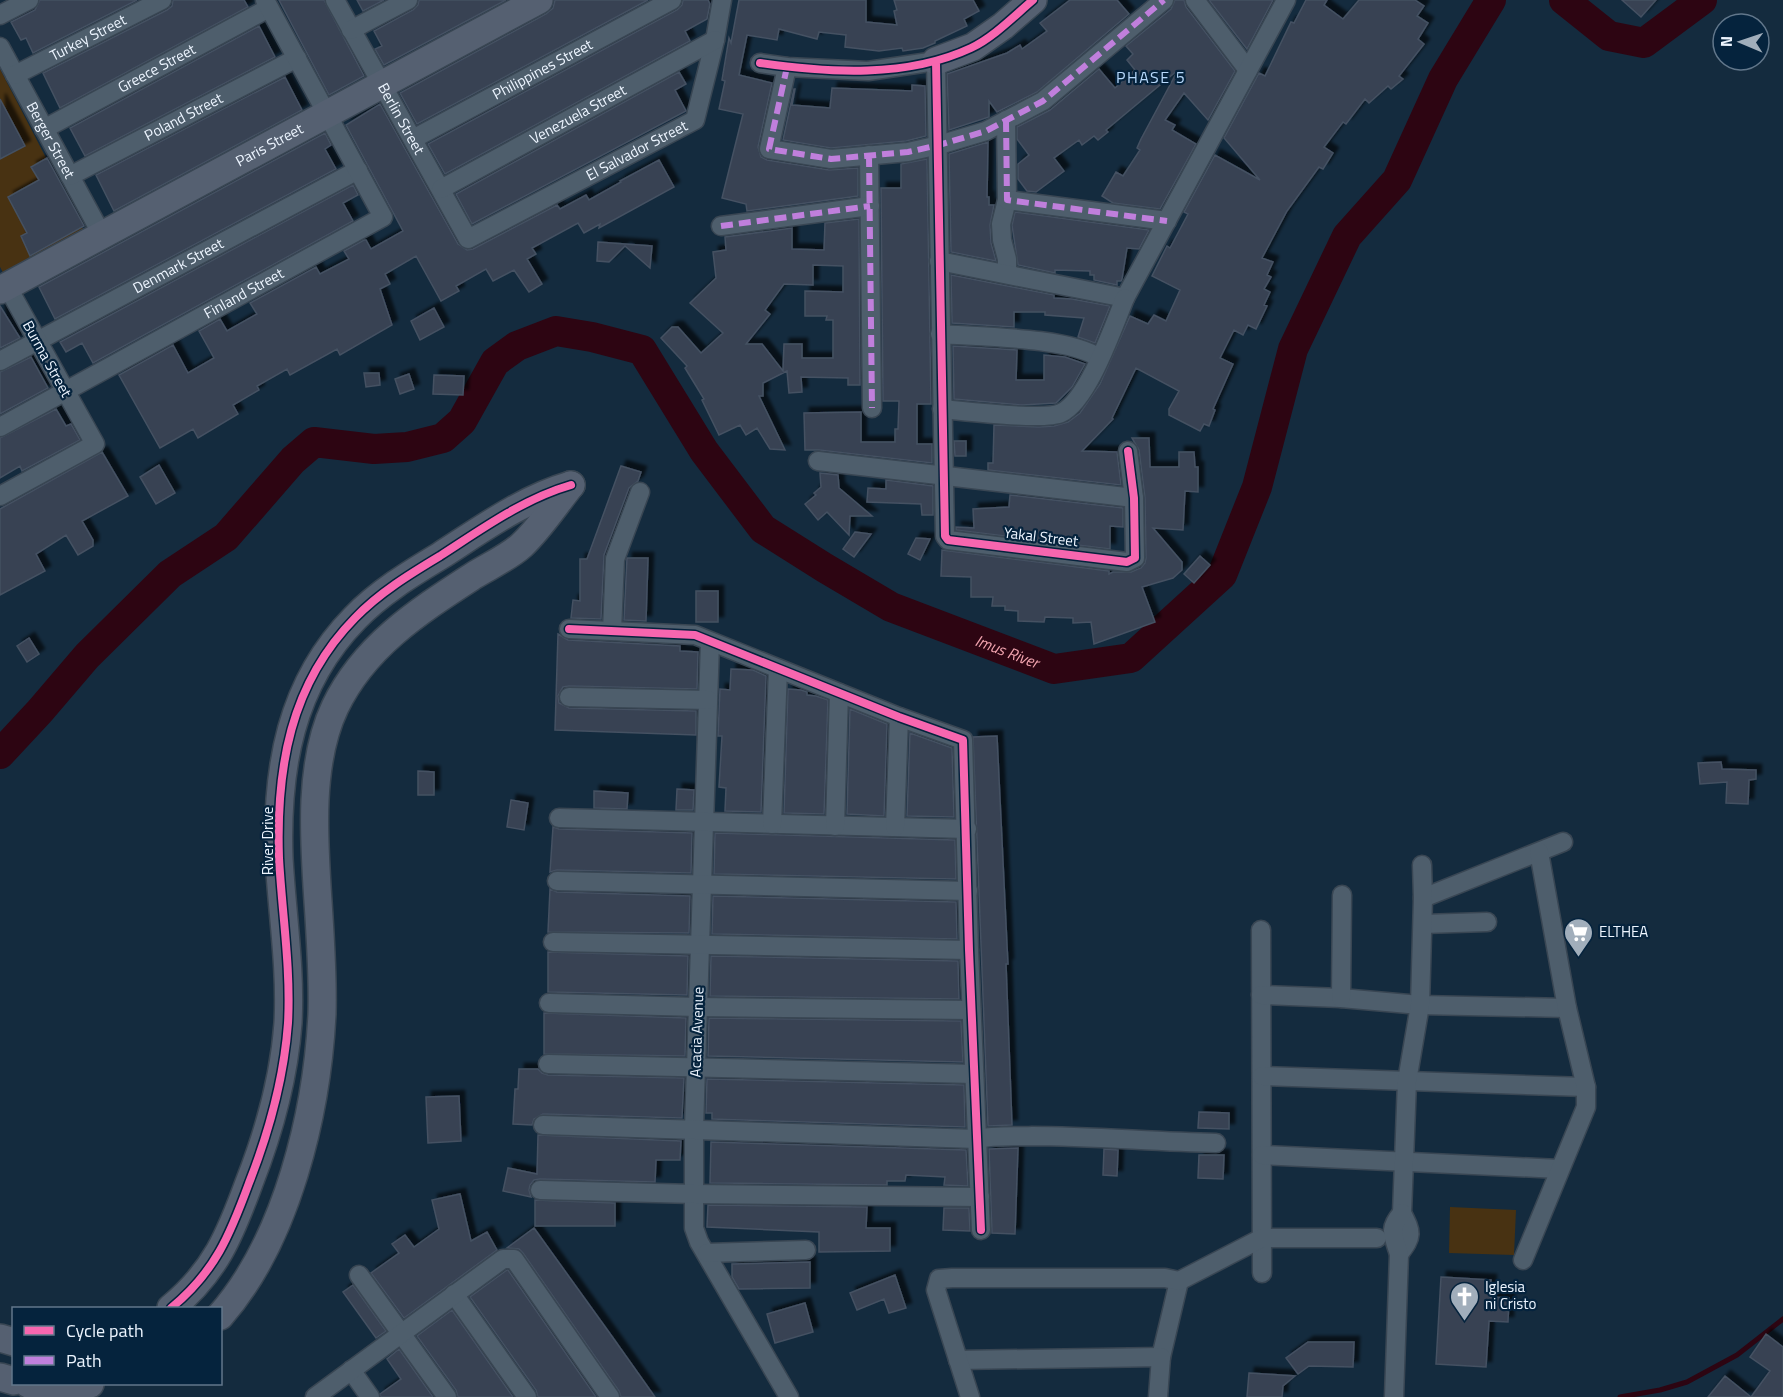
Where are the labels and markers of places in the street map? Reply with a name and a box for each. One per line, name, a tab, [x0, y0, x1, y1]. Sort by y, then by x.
supermarket icon: ELTHEA	[1562, 916, 1594, 958]
place label: ELTHEA	[1599, 920, 1648, 943]
place label: Iglesia ni Cristo	[1485, 1275, 1536, 1315]
church icon: Iglesia ni Cristo	[1448, 1280, 1480, 1322]

